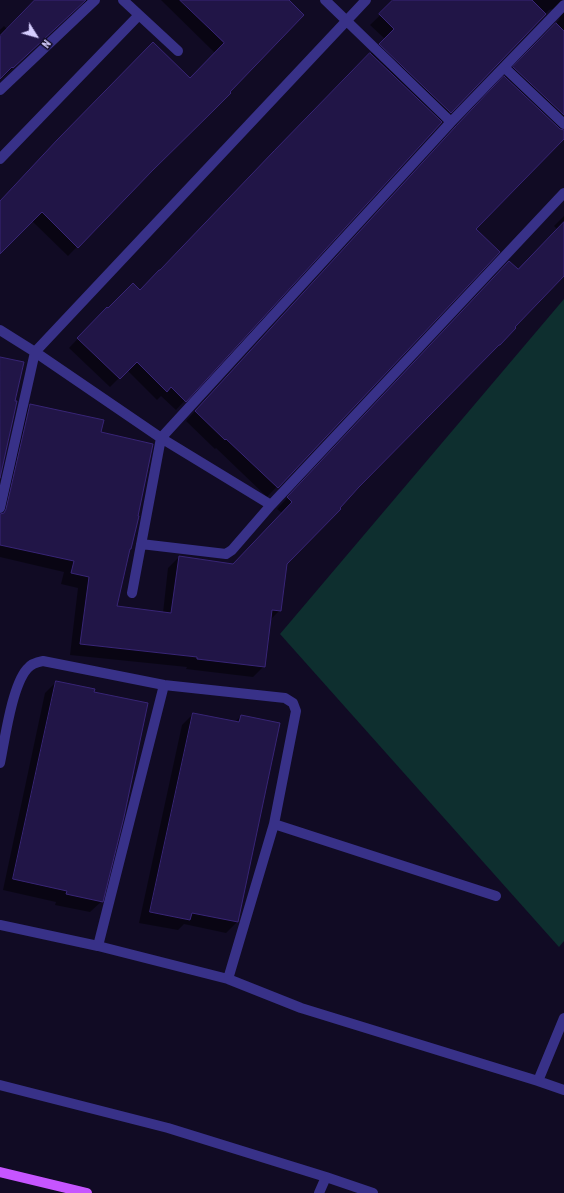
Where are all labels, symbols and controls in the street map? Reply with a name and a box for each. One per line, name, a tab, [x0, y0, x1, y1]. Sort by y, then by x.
north arrow	[16, 16, 56, 56]
text: N	[39, 37, 53, 50]

